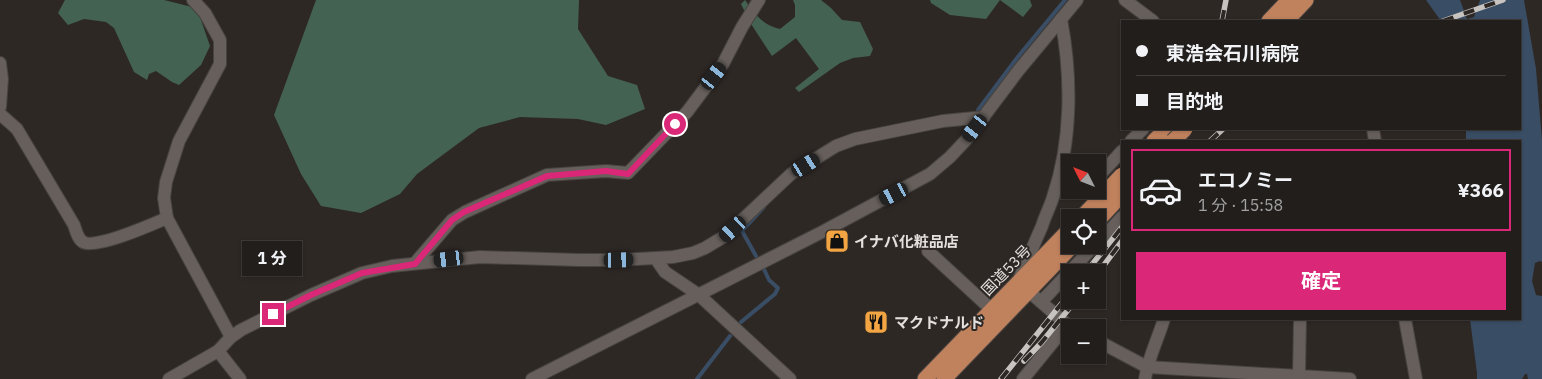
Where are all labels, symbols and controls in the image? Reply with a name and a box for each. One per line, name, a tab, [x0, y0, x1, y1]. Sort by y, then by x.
text: 東浩会石川病院	[1166, 41, 1299, 65]
car	[698, 60, 729, 92]
text: 目的地	[1166, 89, 1223, 113]
car	[959, 112, 990, 144]
route start	[664, 113, 686, 135]
car	[789, 151, 822, 179]
north arrow	[1061, 154, 1106, 199]
map controls	[1061, 154, 1106, 364]
icon: car	[1138, 168, 1183, 213]
text: エコノミー	[1198, 168, 1293, 192]
text: ¥366	[1457, 178, 1504, 202]
car	[877, 181, 910, 207]
text: 1 分 · 15:58	[1198, 195, 1283, 215]
button: locate	[1061, 209, 1106, 254]
car	[716, 213, 749, 245]
shop icon: イナバ化粧品店	[824, 228, 850, 254]
place label: イナバ化粧品店	[854, 232, 959, 251]
street label: 国道53号	[977, 241, 1035, 299]
callout: 1 分	[243, 242, 303, 276]
text: 1 分	[257, 248, 287, 268]
car	[433, 250, 464, 268]
car	[603, 252, 634, 268]
button: 確定	[1136, 252, 1506, 310]
button: +	[1061, 264, 1106, 309]
route end	[262, 303, 284, 325]
restaurant icon: マクドナルド	[863, 309, 889, 335]
place label: マクドナルド	[894, 313, 984, 332]
button: −	[1061, 319, 1106, 364]

